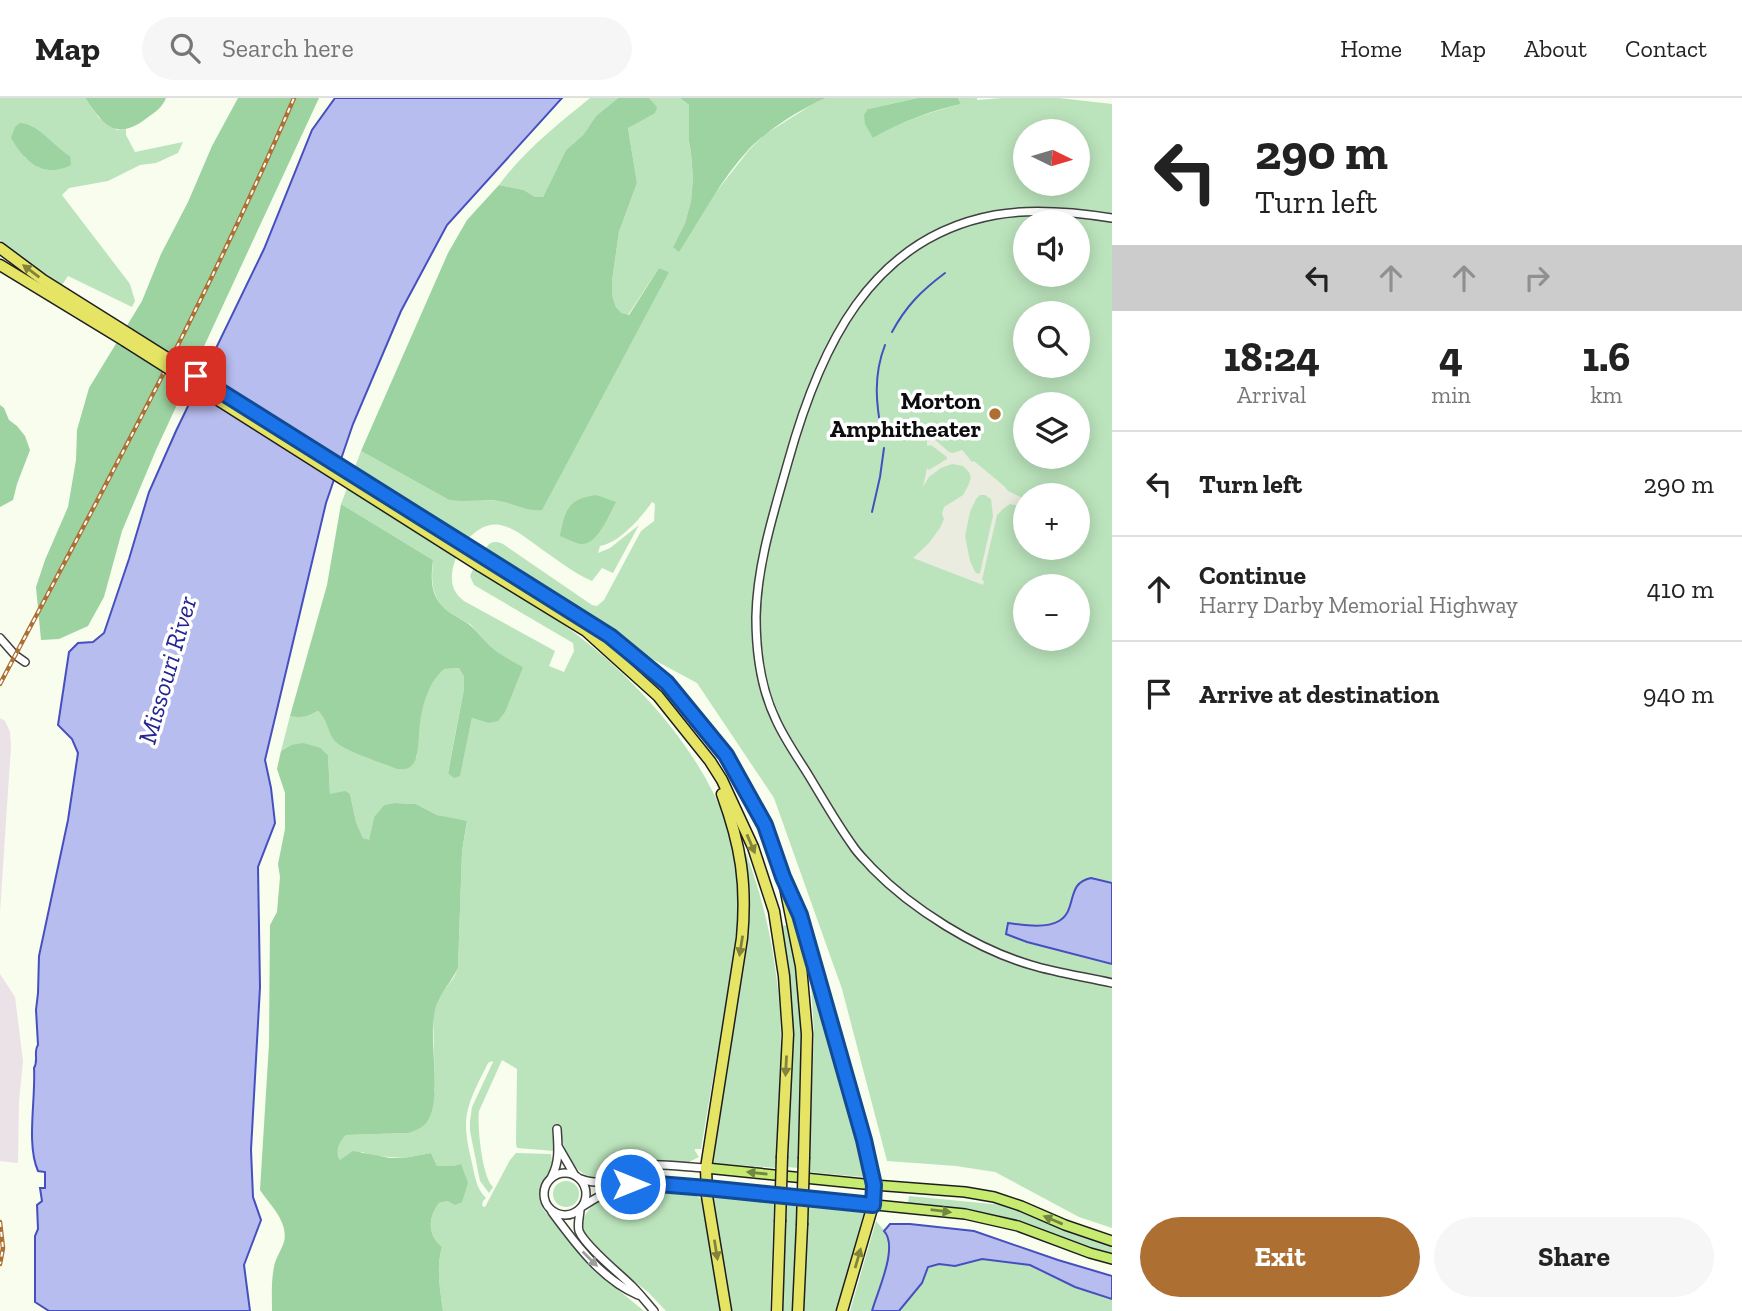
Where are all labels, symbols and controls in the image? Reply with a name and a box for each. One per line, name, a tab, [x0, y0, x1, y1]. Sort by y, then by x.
search box	[142, 17, 632, 80]
text: Map	[35, 29, 100, 68]
icon: search	[166, 29, 204, 67]
text: Search here	[222, 32, 354, 64]
text: Home	[1340, 34, 1402, 63]
text: Map	[1440, 34, 1486, 63]
text: About	[1524, 34, 1587, 63]
text: Contact	[1625, 34, 1707, 63]
north arrow	[1013, 119, 1090, 196]
map controls	[1013, 119, 1090, 651]
text: 290 m	[1255, 123, 1388, 182]
icon: left	[1140, 126, 1231, 217]
text: Turn left	[1255, 183, 1377, 221]
button: sound	[1013, 210, 1090, 287]
icon: left	[1299, 259, 1337, 297]
icon: ahead	[1372, 259, 1410, 297]
icon: ahead	[1445, 259, 1483, 297]
icon: right	[1518, 259, 1556, 297]
one-way arrow	[22, 264, 40, 278]
button: search	[1013, 301, 1090, 378]
text: 18:24	[1223, 331, 1320, 382]
text: 4	[1439, 331, 1463, 382]
text: 1.6	[1582, 331, 1631, 382]
pin	[166, 346, 226, 406]
icon: arrive	[177, 357, 215, 395]
text: Arrival	[1237, 381, 1306, 409]
text: min	[1431, 381, 1471, 409]
text: km	[1590, 381, 1622, 409]
place label: Morton Amphitheater	[830, 386, 981, 443]
button: layers	[1013, 392, 1090, 469]
marker: Morton Amphitheater	[987, 406, 1003, 422]
icon: left	[1140, 465, 1178, 503]
text: Turn left	[1199, 468, 1302, 500]
text: 290 m	[1643, 468, 1714, 500]
button: +	[1013, 483, 1090, 560]
text: Continue	[1199, 559, 1306, 591]
icon: ahead	[1140, 570, 1178, 608]
text: 410 m	[1647, 573, 1714, 605]
button: −	[1013, 574, 1090, 651]
text: Harry Darby Memorial Highway	[1199, 591, 1518, 619]
water label: Missouri River	[131, 592, 203, 747]
icon: arrive	[1140, 675, 1178, 713]
text: Arrive at destination	[1199, 678, 1439, 710]
text: 940 m	[1643, 678, 1714, 710]
one-way arrow	[745, 834, 757, 854]
one-way arrow	[735, 935, 746, 957]
one-way arrow	[781, 1056, 792, 1078]
position arrow	[593, 1147, 667, 1221]
one-way arrow	[746, 1168, 768, 1179]
one-way arrow	[930, 1206, 952, 1217]
one-way arrow	[1042, 1214, 1063, 1225]
button: Exit	[1140, 1217, 1420, 1297]
button: Share	[1434, 1217, 1714, 1297]
one-way arrow	[711, 1239, 722, 1261]
one-way arrow	[853, 1247, 863, 1268]
one-way arrow	[582, 1251, 598, 1267]

